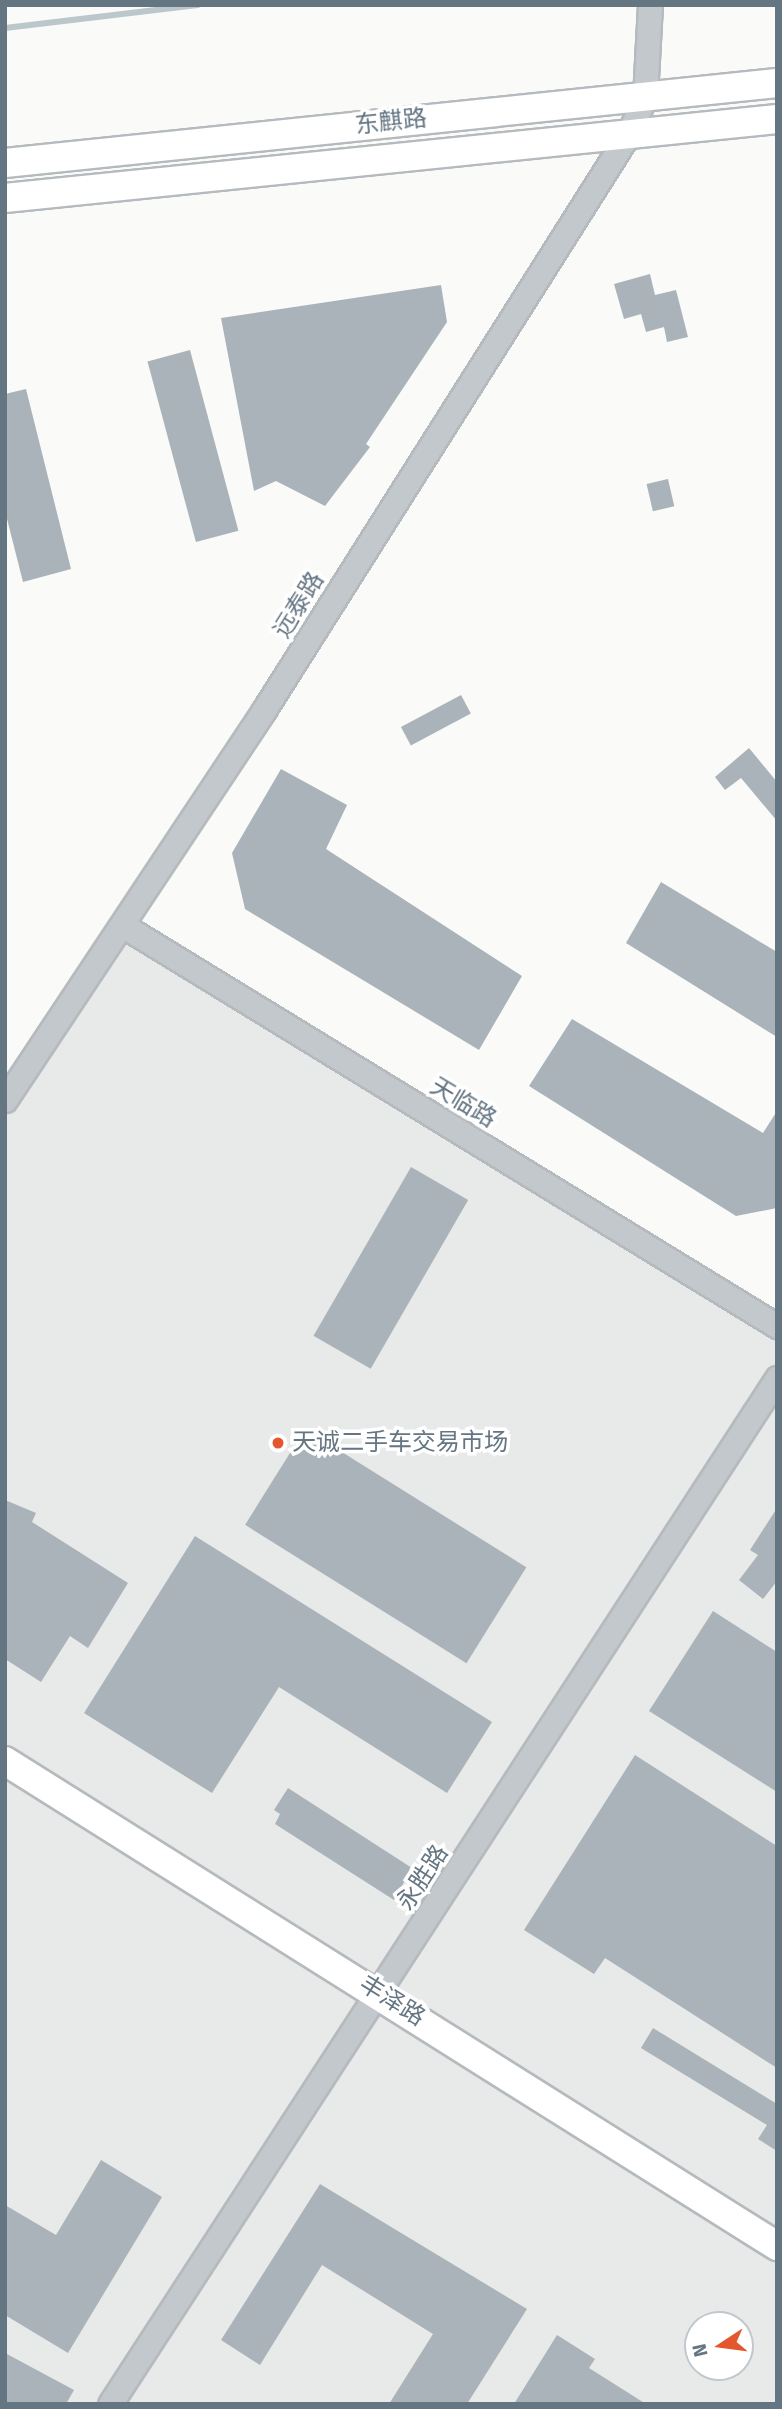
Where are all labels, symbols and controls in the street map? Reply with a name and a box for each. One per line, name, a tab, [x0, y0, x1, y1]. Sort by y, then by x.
street label: 东麒路	[354, 104, 428, 140]
street label: 远泰路	[268, 567, 330, 643]
street label: 天临路	[425, 1072, 501, 1134]
place label: 天诚二手车交易市场	[292, 1429, 508, 1457]
marker: 天诚二手车交易市场	[270, 1435, 286, 1451]
street label: 永胜路	[391, 1840, 455, 1916]
street label: 丰泽路	[354, 1970, 430, 2032]
north arrow	[684, 2311, 754, 2381]
text: N	[687, 2342, 713, 2359]

